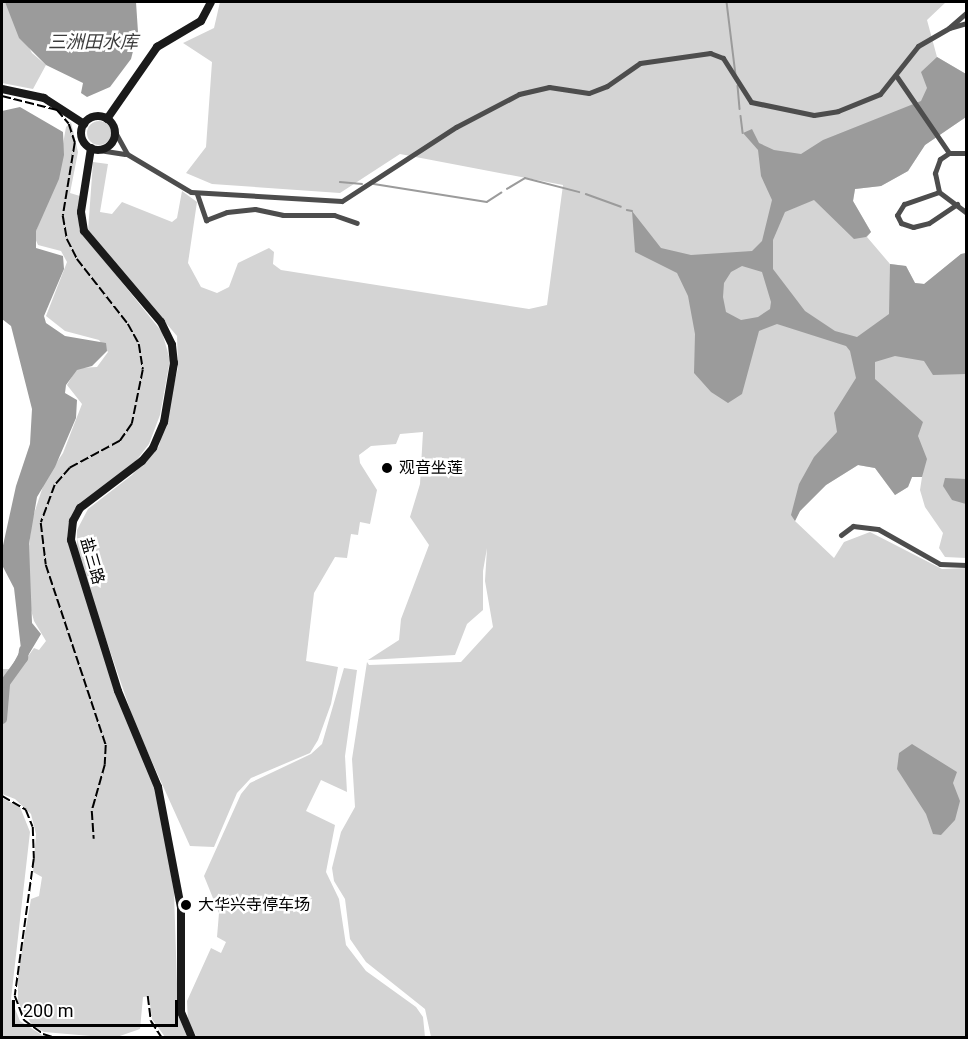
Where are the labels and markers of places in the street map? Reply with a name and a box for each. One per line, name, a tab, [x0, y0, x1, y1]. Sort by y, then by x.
place label: 观音坐莲	[399, 458, 463, 478]
marker: 观音坐莲	[380, 461, 394, 475]
place label: 大华兴寺停车场	[198, 895, 310, 915]
marker: 大华兴寺停车场	[179, 898, 193, 912]

